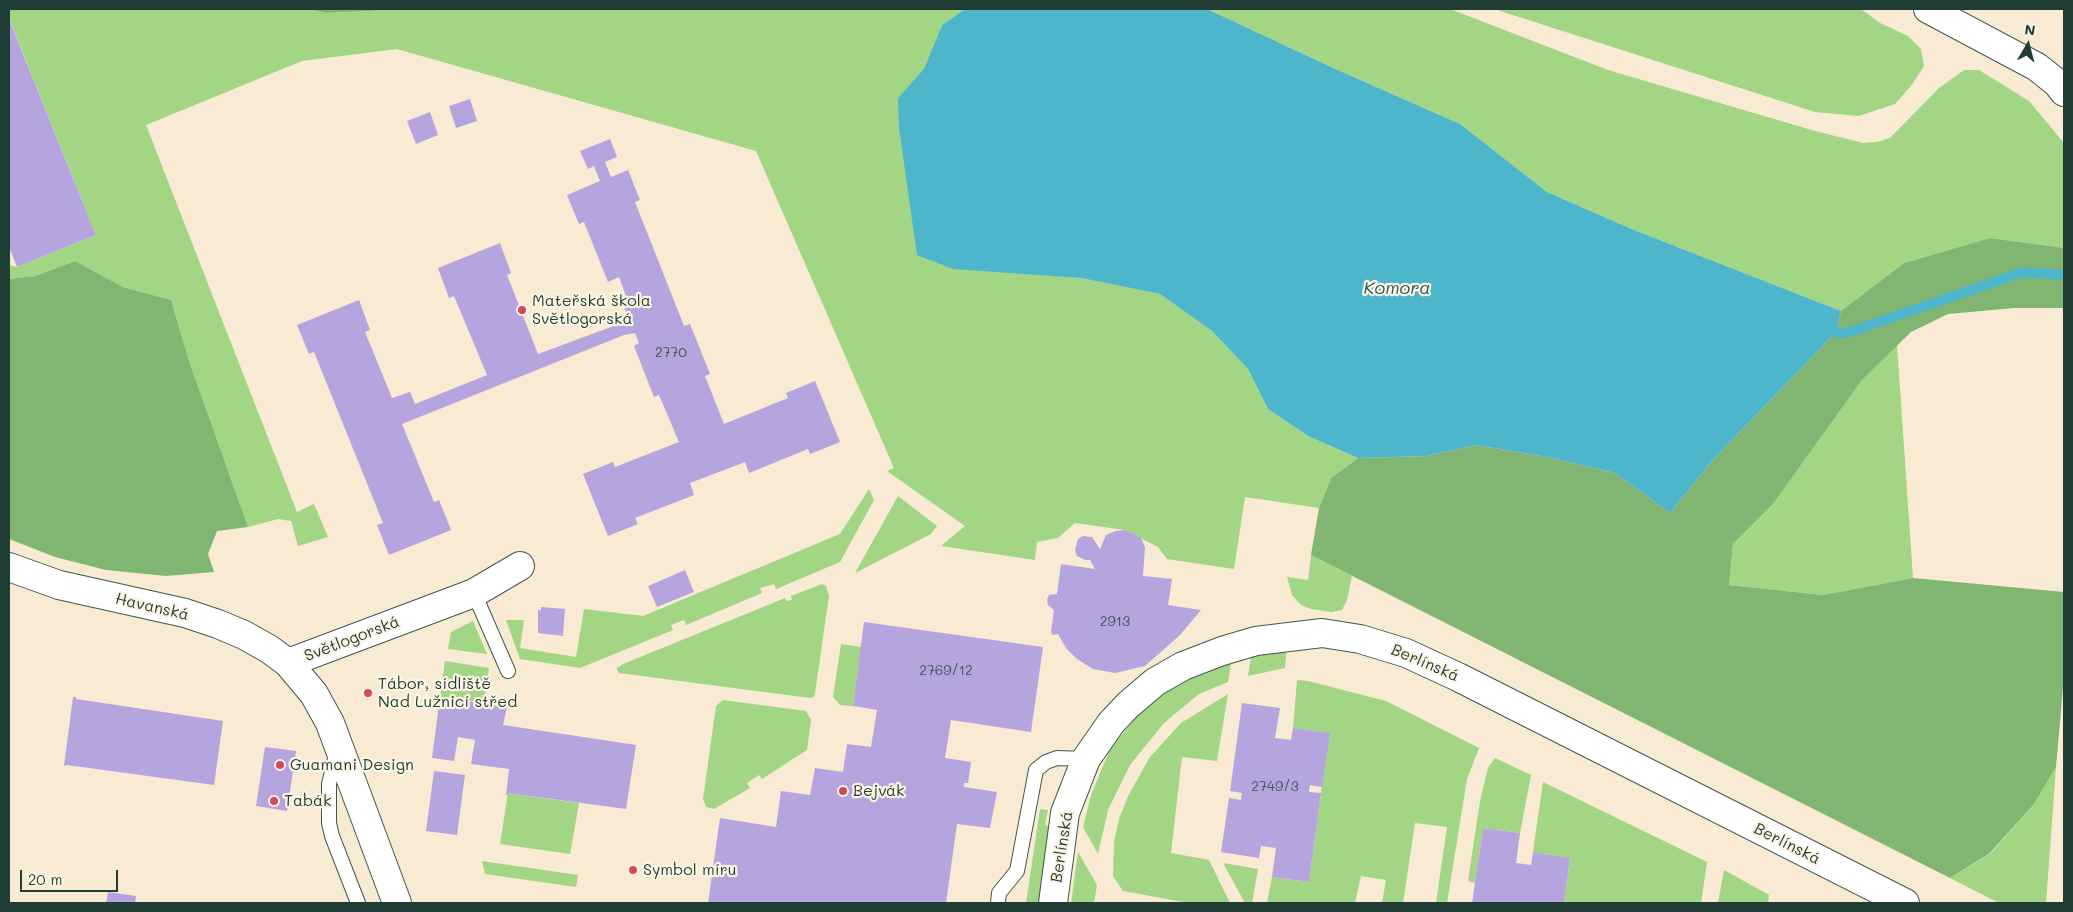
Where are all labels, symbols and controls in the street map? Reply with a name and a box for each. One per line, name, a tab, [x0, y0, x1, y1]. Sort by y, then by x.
north arrow	[2003, 20, 2053, 70]
text: N	[2024, 20, 2037, 40]
water label: Komora	[1364, 277, 1430, 299]
place label: Mateřská škola Světlogorská	[532, 291, 651, 329]
marker: Mateřská škola Světlogorská	[516, 304, 528, 316]
house number: 2770	[655, 345, 687, 361]
street label: Havanská	[113, 589, 191, 625]
street label: Světlogorská	[302, 612, 402, 666]
house number: 2913	[1100, 614, 1130, 630]
street label: Berlínská	[1388, 640, 1462, 686]
house number: 2769/12	[919, 663, 973, 679]
place label: Tábor, sídliště Nad Lužnicí střed	[378, 674, 517, 712]
marker: Tábor, sídliště Nad Lužnicí střed	[362, 687, 374, 699]
place label: Guamani Design	[290, 755, 414, 775]
marker: Guamani Design	[274, 759, 286, 771]
house number: 2749/3	[1251, 779, 1299, 795]
place label: Bejvák	[853, 781, 905, 801]
marker: Bejvák	[837, 785, 849, 797]
place label: Tabák	[284, 791, 332, 811]
marker: Tabák	[268, 795, 280, 807]
street label: Berlínská	[1047, 810, 1077, 884]
street label: Berlínská	[1751, 819, 1823, 869]
scale bar	[22, 860, 120, 892]
place label: Symbol míru	[643, 860, 736, 880]
marker: Symbol míru	[627, 864, 639, 876]
text: 20 m	[28, 869, 62, 889]

